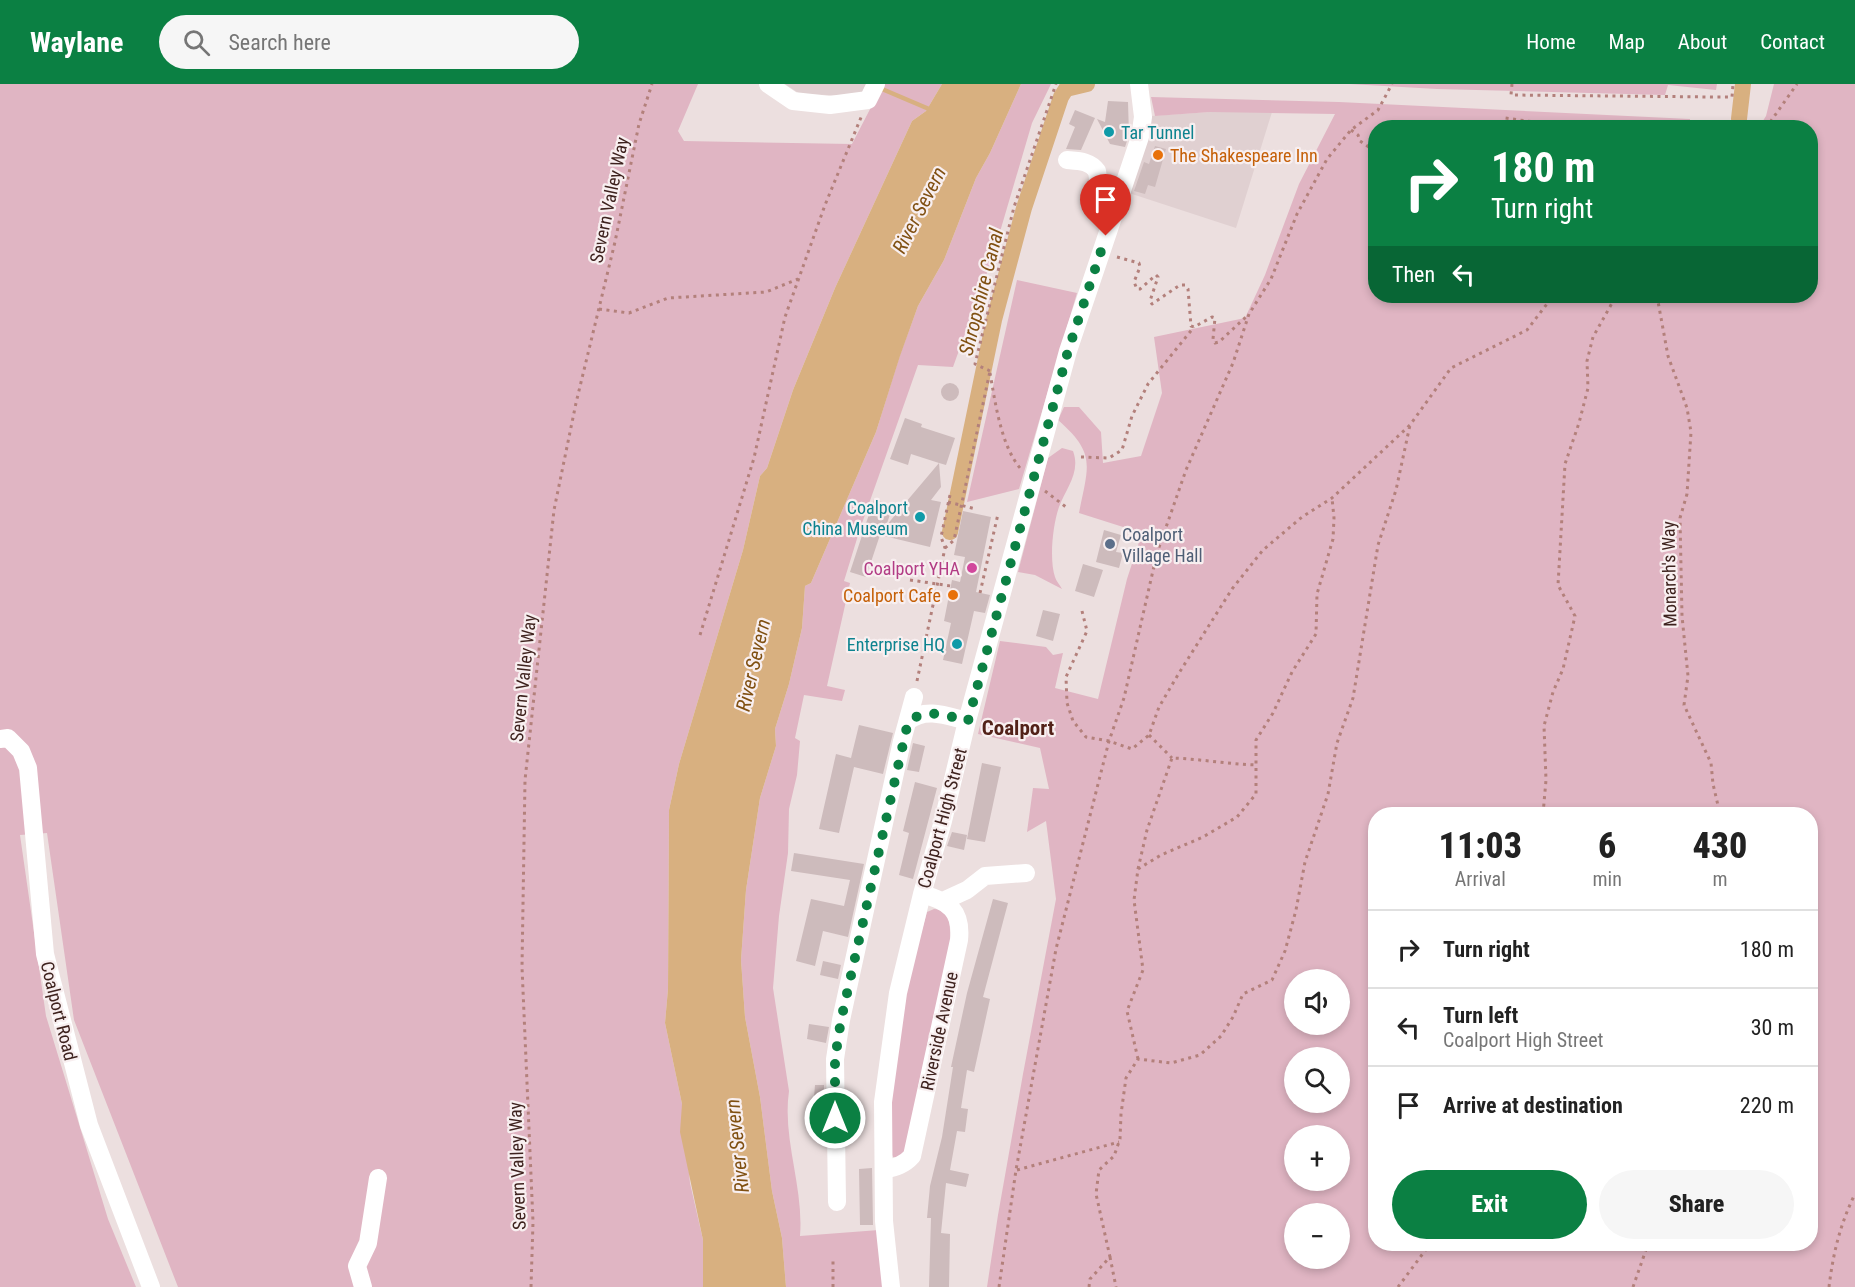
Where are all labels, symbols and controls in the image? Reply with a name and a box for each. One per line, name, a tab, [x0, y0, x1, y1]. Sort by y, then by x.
search box	[159, 15, 579, 69]
text: Waylane	[30, 26, 123, 59]
icon: search	[180, 26, 213, 59]
text: Search here	[228, 30, 331, 55]
text: Home	[1526, 30, 1576, 54]
text: Map	[1609, 30, 1645, 54]
text: About	[1678, 30, 1727, 54]
text: Contact	[1760, 30, 1825, 54]
place label: Tar Tunnel	[1121, 122, 1195, 143]
marker: Tar Tunnel	[1102, 125, 1116, 139]
street label: Severn Valley Way	[585, 135, 633, 265]
text: 180 m	[1491, 143, 1596, 192]
icon: right	[1392, 144, 1470, 222]
place label: The Shakespeare Inn	[1170, 145, 1318, 166]
marker: The Shakespeare Inn	[1151, 148, 1165, 162]
water label: River Severn	[887, 163, 951, 257]
pin	[1080, 174, 1131, 236]
icon: arrive	[1089, 183, 1122, 216]
text: Turn right	[1491, 193, 1593, 225]
water label: Shropshire Canal	[954, 226, 1008, 358]
icon: left	[1447, 258, 1480, 291]
text: Then	[1392, 262, 1435, 287]
place label: Coalport China Museum	[802, 497, 908, 539]
marker: Coalport China Museum	[913, 510, 927, 524]
street label: Monarch's Way	[1658, 521, 1680, 627]
place label: Coalport Village Hall	[1122, 524, 1203, 566]
marker: Coalport Village Hall	[1103, 537, 1117, 551]
place label: Coalport YHA	[864, 558, 961, 579]
marker: Coalport YHA	[965, 561, 979, 575]
place label: Coalport Cafe	[843, 585, 941, 606]
marker: Coalport Cafe	[946, 588, 960, 602]
street label: Severn Valley Way	[506, 613, 540, 743]
water label: River Severn	[731, 616, 775, 714]
place label: Enterprise HQ	[847, 634, 945, 655]
marker: Enterprise HQ	[950, 637, 964, 651]
district label: Coalport	[982, 716, 1054, 740]
street label: Coalport High Street	[913, 746, 971, 890]
text: 11:03	[1439, 825, 1522, 867]
text: 6	[1598, 825, 1616, 867]
text: 430	[1692, 825, 1747, 867]
text: Arrival	[1455, 867, 1506, 891]
text: min	[1593, 867, 1622, 891]
text: m	[1712, 867, 1727, 891]
icon: right	[1392, 933, 1425, 966]
text: Turn right	[1443, 937, 1530, 962]
text: 180 m	[1740, 937, 1794, 962]
street label: Coalport Road	[37, 959, 81, 1063]
map controls	[1284, 969, 1350, 1269]
button: sound	[1284, 969, 1350, 1035]
street label: Riverside Avenue	[916, 970, 962, 1092]
text: Turn left	[1443, 1003, 1518, 1028]
icon: left	[1392, 1011, 1425, 1044]
text: 30 m	[1751, 1015, 1794, 1040]
text: Coalport High Street	[1443, 1028, 1604, 1052]
button: search	[1284, 1047, 1350, 1113]
position arrow	[803, 1086, 867, 1150]
icon: arrive	[1392, 1089, 1425, 1122]
text: Arrive at destination	[1443, 1093, 1623, 1118]
text: 220 m	[1740, 1093, 1794, 1118]
water label: River Severn	[720, 1098, 754, 1194]
street label: Severn Valley Way	[504, 1101, 530, 1230]
button: +	[1284, 1125, 1350, 1191]
button: Exit	[1392, 1170, 1587, 1239]
button: Share	[1599, 1170, 1794, 1239]
button: −	[1284, 1203, 1350, 1269]

